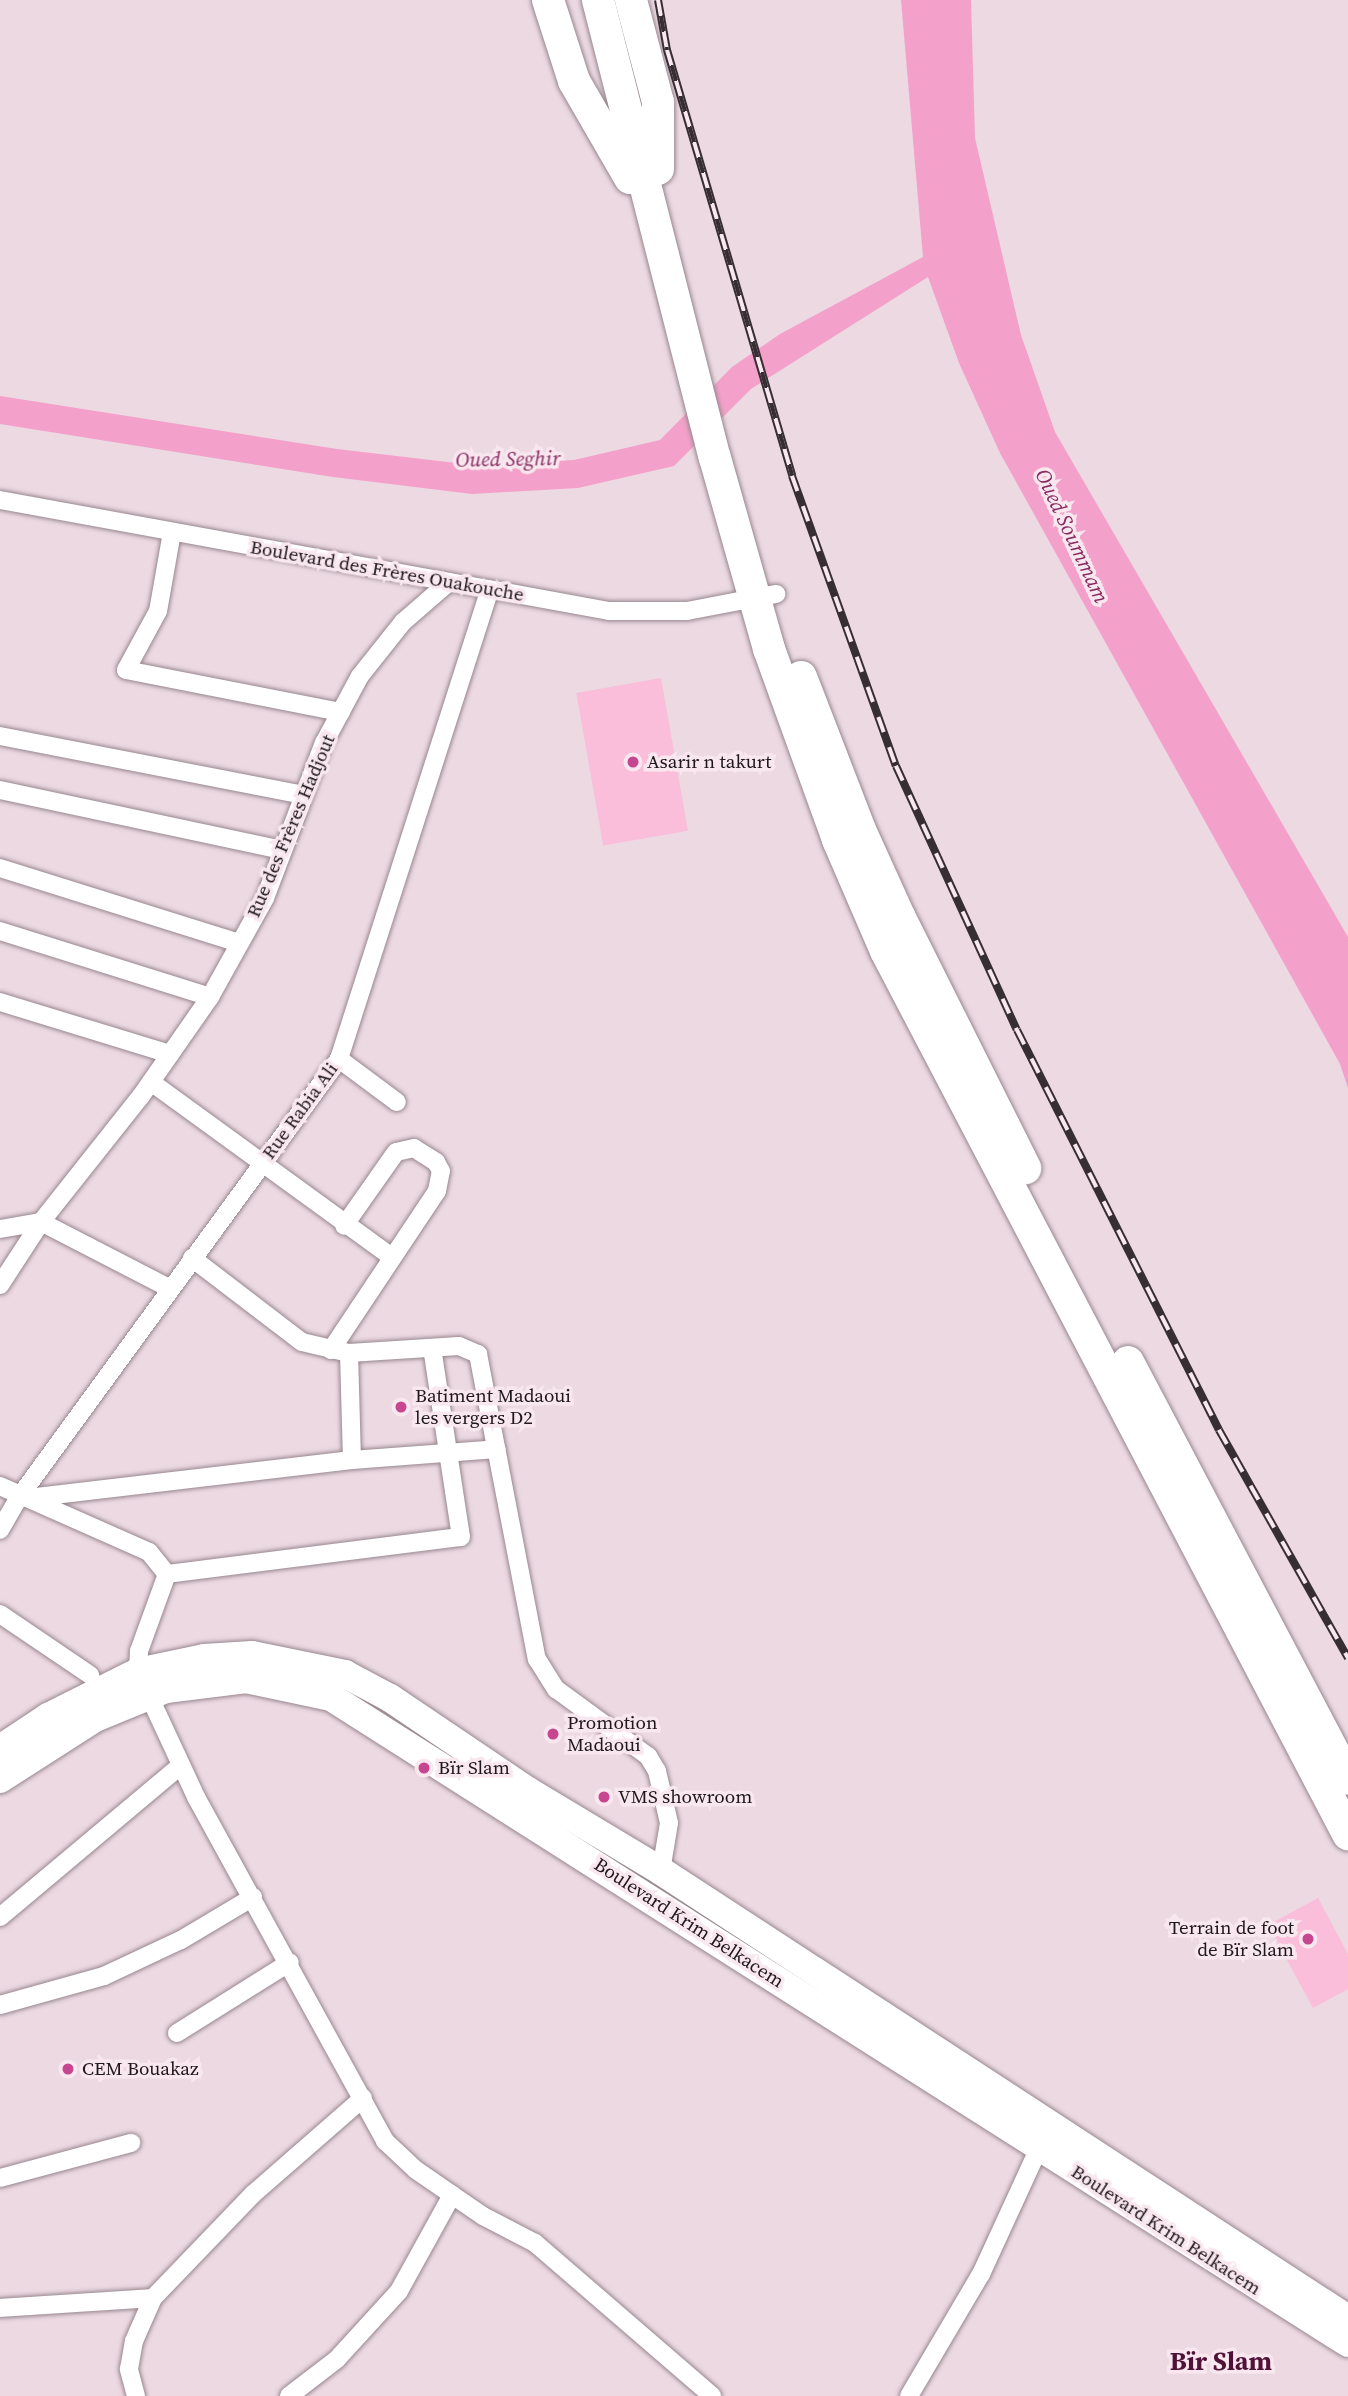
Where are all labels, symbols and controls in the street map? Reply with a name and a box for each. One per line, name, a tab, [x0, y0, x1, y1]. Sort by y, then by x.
water label: Oued Seghir	[455, 445, 561, 473]
water label: Oued Soummam	[1030, 465, 1114, 607]
street label: Boulevard des Frères Ouakouche	[248, 536, 526, 606]
street label: Rue des Frères Hadjout	[242, 731, 340, 921]
place label: Asarir n takurt	[647, 751, 771, 773]
marker: Asarir n takurt	[625, 754, 641, 770]
street label: Rue Rabia Ali	[257, 1058, 343, 1164]
place label: Batiment Madaoui les vergers D2	[415, 1385, 571, 1429]
marker: Batiment Madaoui les vergers D2	[393, 1399, 409, 1415]
place label: Promotion Madaoui	[567, 1712, 657, 1756]
marker: Promotion Madaoui	[545, 1726, 561, 1742]
place label: Bïr Slam	[438, 1757, 510, 1779]
marker: Bïr Slam	[416, 1760, 432, 1776]
place label: VMS showroom	[618, 1786, 752, 1808]
marker: VMS showroom	[596, 1789, 612, 1805]
street label: Boulevard Krim Belkacem	[590, 1853, 788, 1993]
place label: Terrain de foot de Bïr Slam	[1169, 1917, 1294, 1961]
marker: Terrain de foot de Bïr Slam	[1300, 1931, 1316, 1947]
place label: CEM Bouakaz	[82, 2058, 199, 2080]
marker: CEM Bouakaz	[60, 2061, 76, 2077]
street label: Boulevard Krim Belkacem	[1067, 2160, 1265, 2300]
district label: Bïr Slam	[1170, 2346, 1272, 2378]

